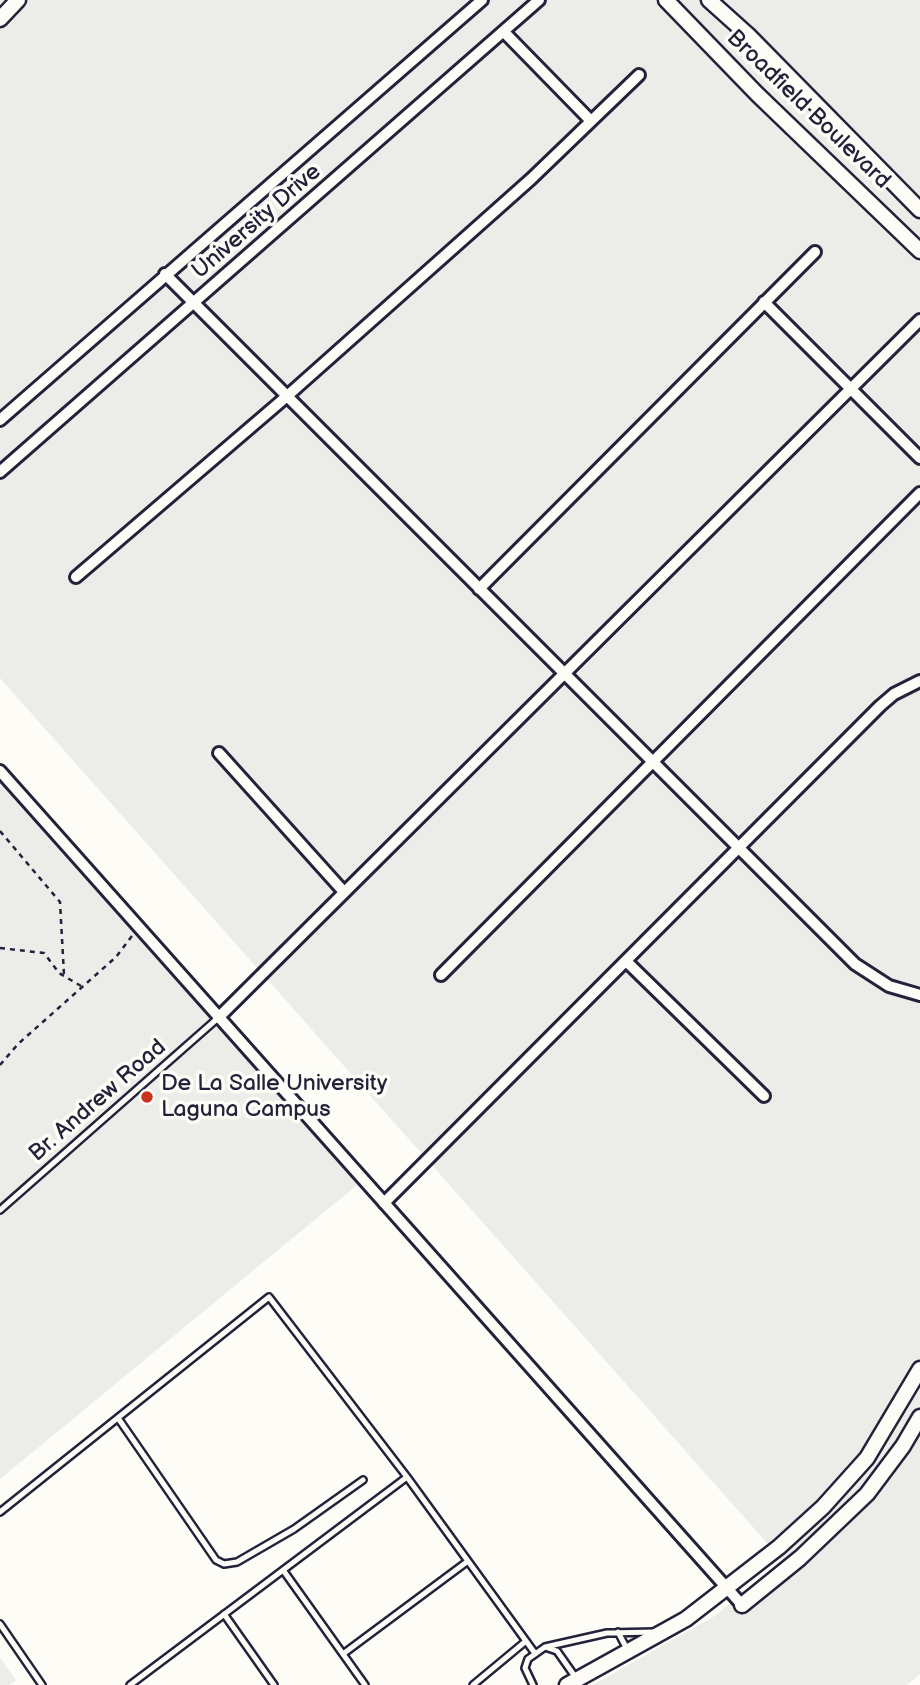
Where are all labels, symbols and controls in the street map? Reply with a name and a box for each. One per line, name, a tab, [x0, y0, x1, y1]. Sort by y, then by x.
street label: Broadfield Boulevard	[720, 25, 896, 195]
street label: University Drive	[187, 159, 327, 285]
street label: Br. Andrew Road	[24, 1034, 172, 1168]
place label: De La Salle University Laguna Campus	[161, 1070, 387, 1124]
marker: De La Salle University Laguna Campus	[139, 1089, 155, 1105]

